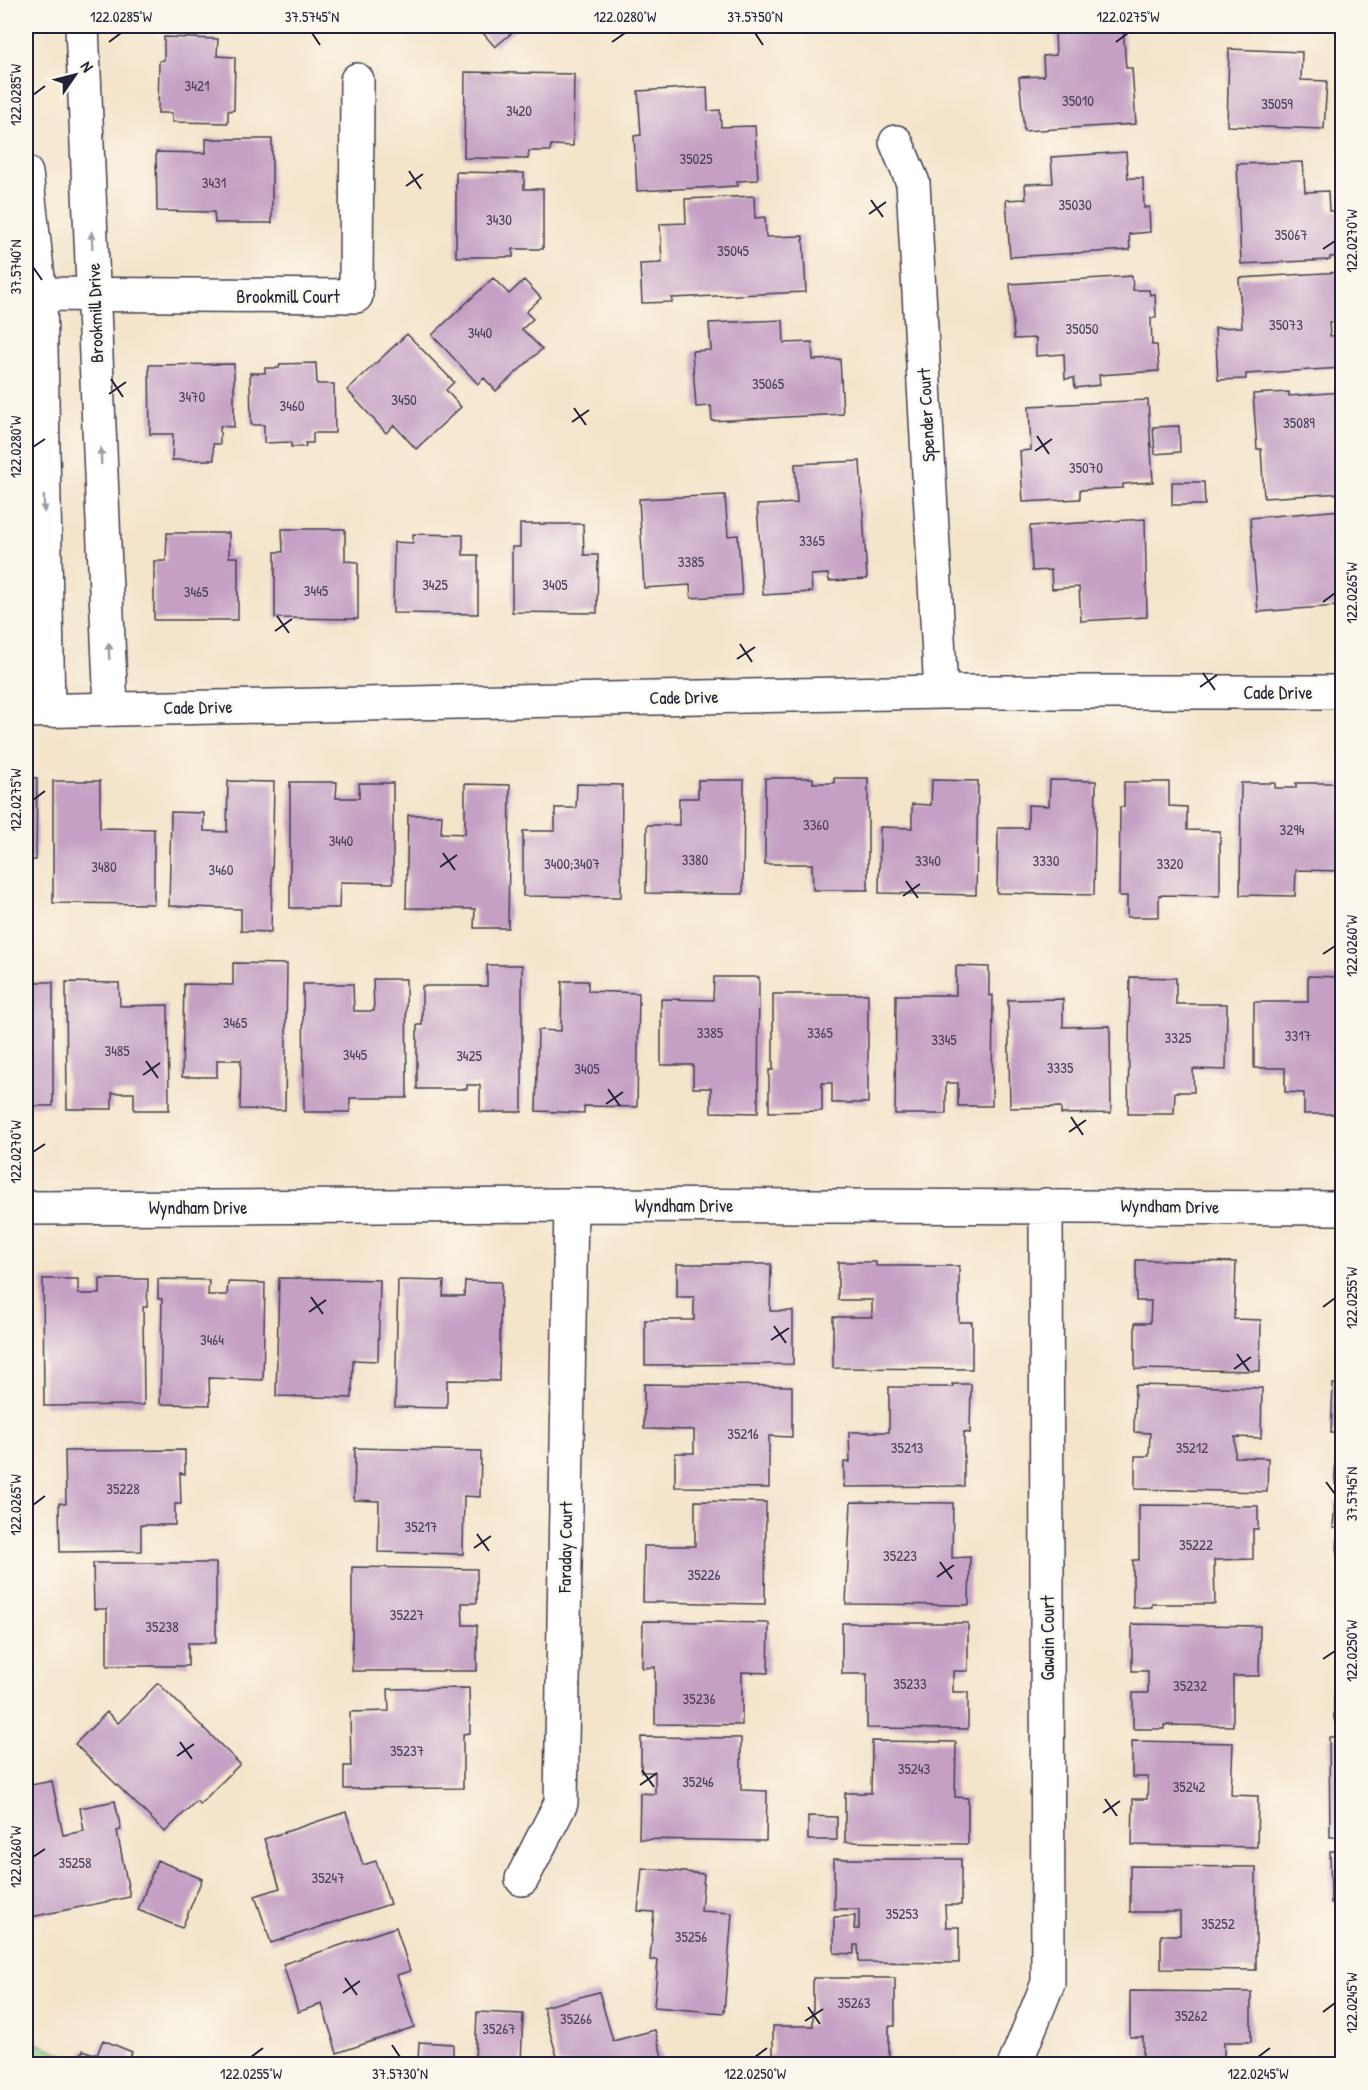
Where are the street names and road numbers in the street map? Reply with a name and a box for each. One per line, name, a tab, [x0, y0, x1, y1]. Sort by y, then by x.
street label: Brookmill Drive	[81, 263, 109, 363]
street label: Brookmill Court	[236, 284, 341, 309]
street label: Spender Court	[911, 367, 941, 463]
street label: Cade Drive	[1243, 680, 1313, 705]
street label: Cade Drive	[649, 684, 719, 710]
street label: Cade Drive	[163, 694, 233, 720]
street label: Wyndham Drive	[635, 1193, 733, 1218]
street label: Wyndham Drive	[1120, 1193, 1220, 1219]
street label: Wyndham Drive	[149, 1195, 247, 1220]
street label: Faraday Court	[552, 1500, 578, 1594]
street label: Gawain Court	[1035, 1595, 1060, 1680]

